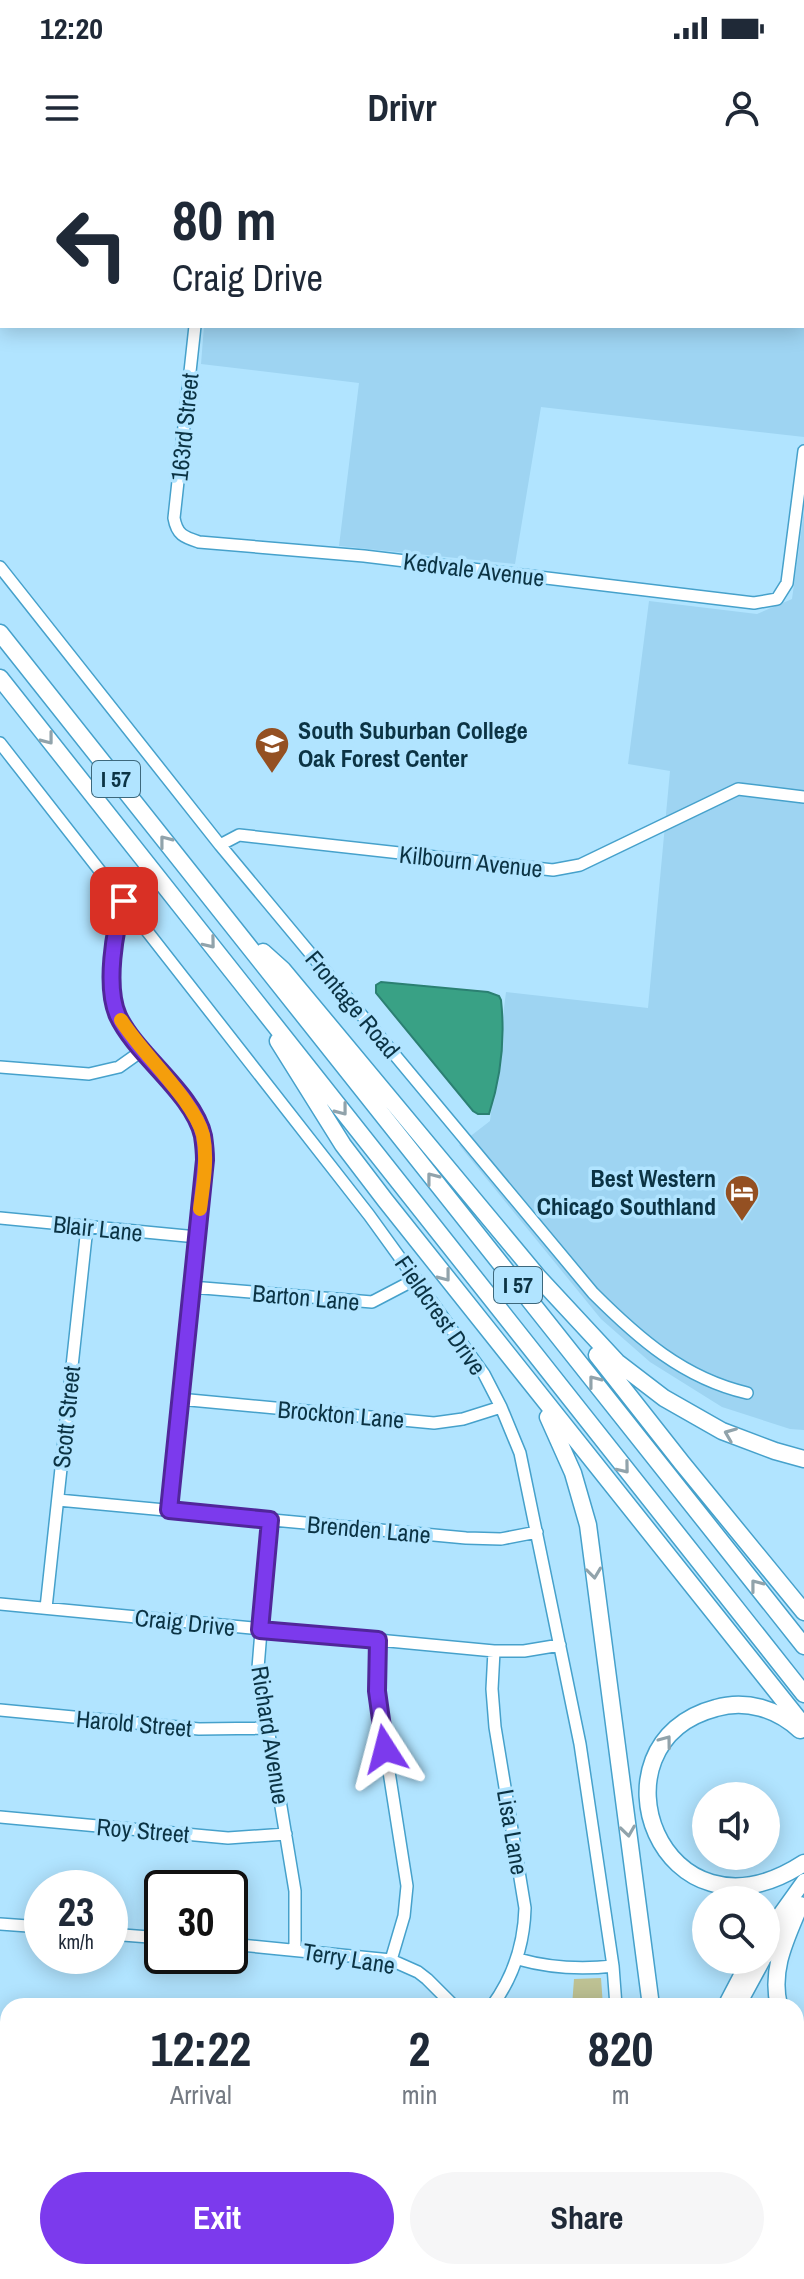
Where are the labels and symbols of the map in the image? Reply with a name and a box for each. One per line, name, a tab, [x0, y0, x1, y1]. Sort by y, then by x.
street label: 163rd Street	[162, 371, 206, 483]
street label: Kedvale Avenue	[402, 544, 546, 594]
place label: South Suburban College Oak Forest Center	[298, 714, 528, 774]
school or university icon: South Suburban College Oak Forest Center	[253, 725, 291, 775]
one-way arrow	[39, 730, 53, 745]
road number: I 57	[92, 761, 140, 797]
one-way arrow	[160, 836, 175, 850]
street label: Kilbourn Avenue	[398, 838, 544, 884]
pin	[90, 867, 158, 935]
one-way arrow	[200, 934, 215, 948]
street label: Frontage Road	[299, 943, 407, 1065]
one-way arrow	[332, 1101, 346, 1116]
place label: Best Western Chicago Southland	[537, 1162, 716, 1222]
one-way arrow	[428, 1172, 442, 1187]
hotel icon: Best Western Chicago Southland	[723, 1173, 761, 1223]
street label: Blair Lane	[52, 1207, 144, 1249]
street label: Fieldcrest Drive	[388, 1249, 494, 1381]
one-way arrow	[435, 1267, 449, 1282]
road number: I 57	[494, 1267, 542, 1303]
street label: Barton Lane	[251, 1276, 361, 1318]
street label: Scott Street	[45, 1364, 87, 1470]
one-way arrow	[589, 1376, 604, 1390]
street label: Brockton Lane	[276, 1393, 406, 1435]
one-way arrow	[724, 1427, 738, 1443]
one-way arrow	[614, 1459, 628, 1474]
street label: Brenden Lane	[306, 1508, 432, 1550]
one-way arrow	[585, 1566, 602, 1580]
one-way arrow	[751, 1579, 765, 1594]
street label: Craig Drive	[133, 1601, 237, 1643]
street label: Richard Avenue	[244, 1663, 298, 1807]
street label: Harold Street	[75, 1702, 194, 1744]
position arrow	[343, 1707, 427, 1791]
one-way arrow	[657, 1735, 671, 1750]
street label: Lisa Lane	[490, 1787, 536, 1877]
street label: Roy Street	[95, 1810, 191, 1850]
one-way arrow	[620, 1825, 637, 1838]
speed limit sign: 30	[144, 1870, 248, 1974]
street label: Terry Lane	[301, 1935, 397, 1981]

